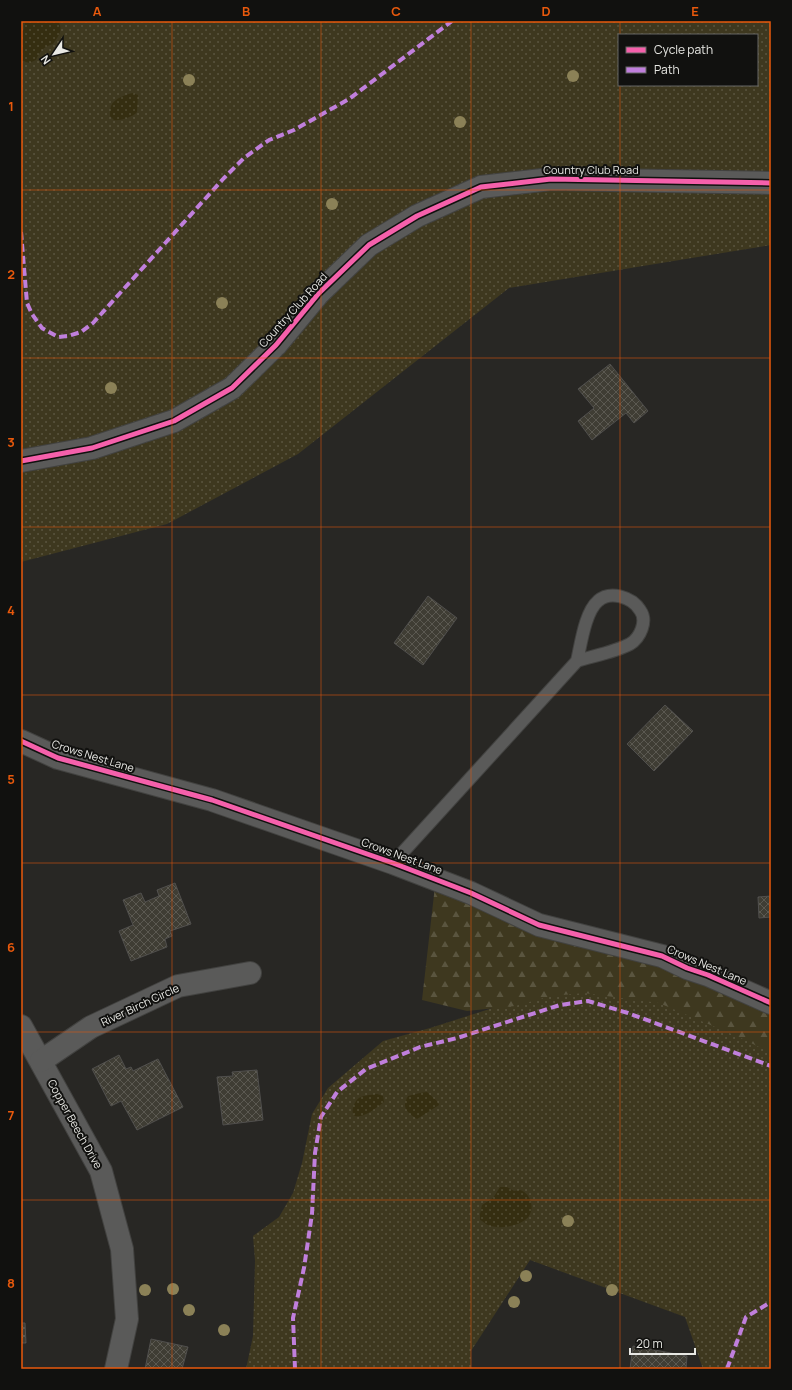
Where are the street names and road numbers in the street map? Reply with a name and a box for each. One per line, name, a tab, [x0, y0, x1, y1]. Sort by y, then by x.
street label: Country Club Road	[543, 162, 639, 177]
street label: Country Club Road	[255, 269, 330, 350]
street label: Crows Nest Lane	[50, 736, 137, 775]
street label: Crows Nest Lane	[360, 834, 445, 877]
street label: Crows Nest Lane	[665, 941, 750, 988]
street label: River Birch Circle	[98, 980, 182, 1029]
street label: Copper Beech Drive	[45, 1076, 107, 1172]

